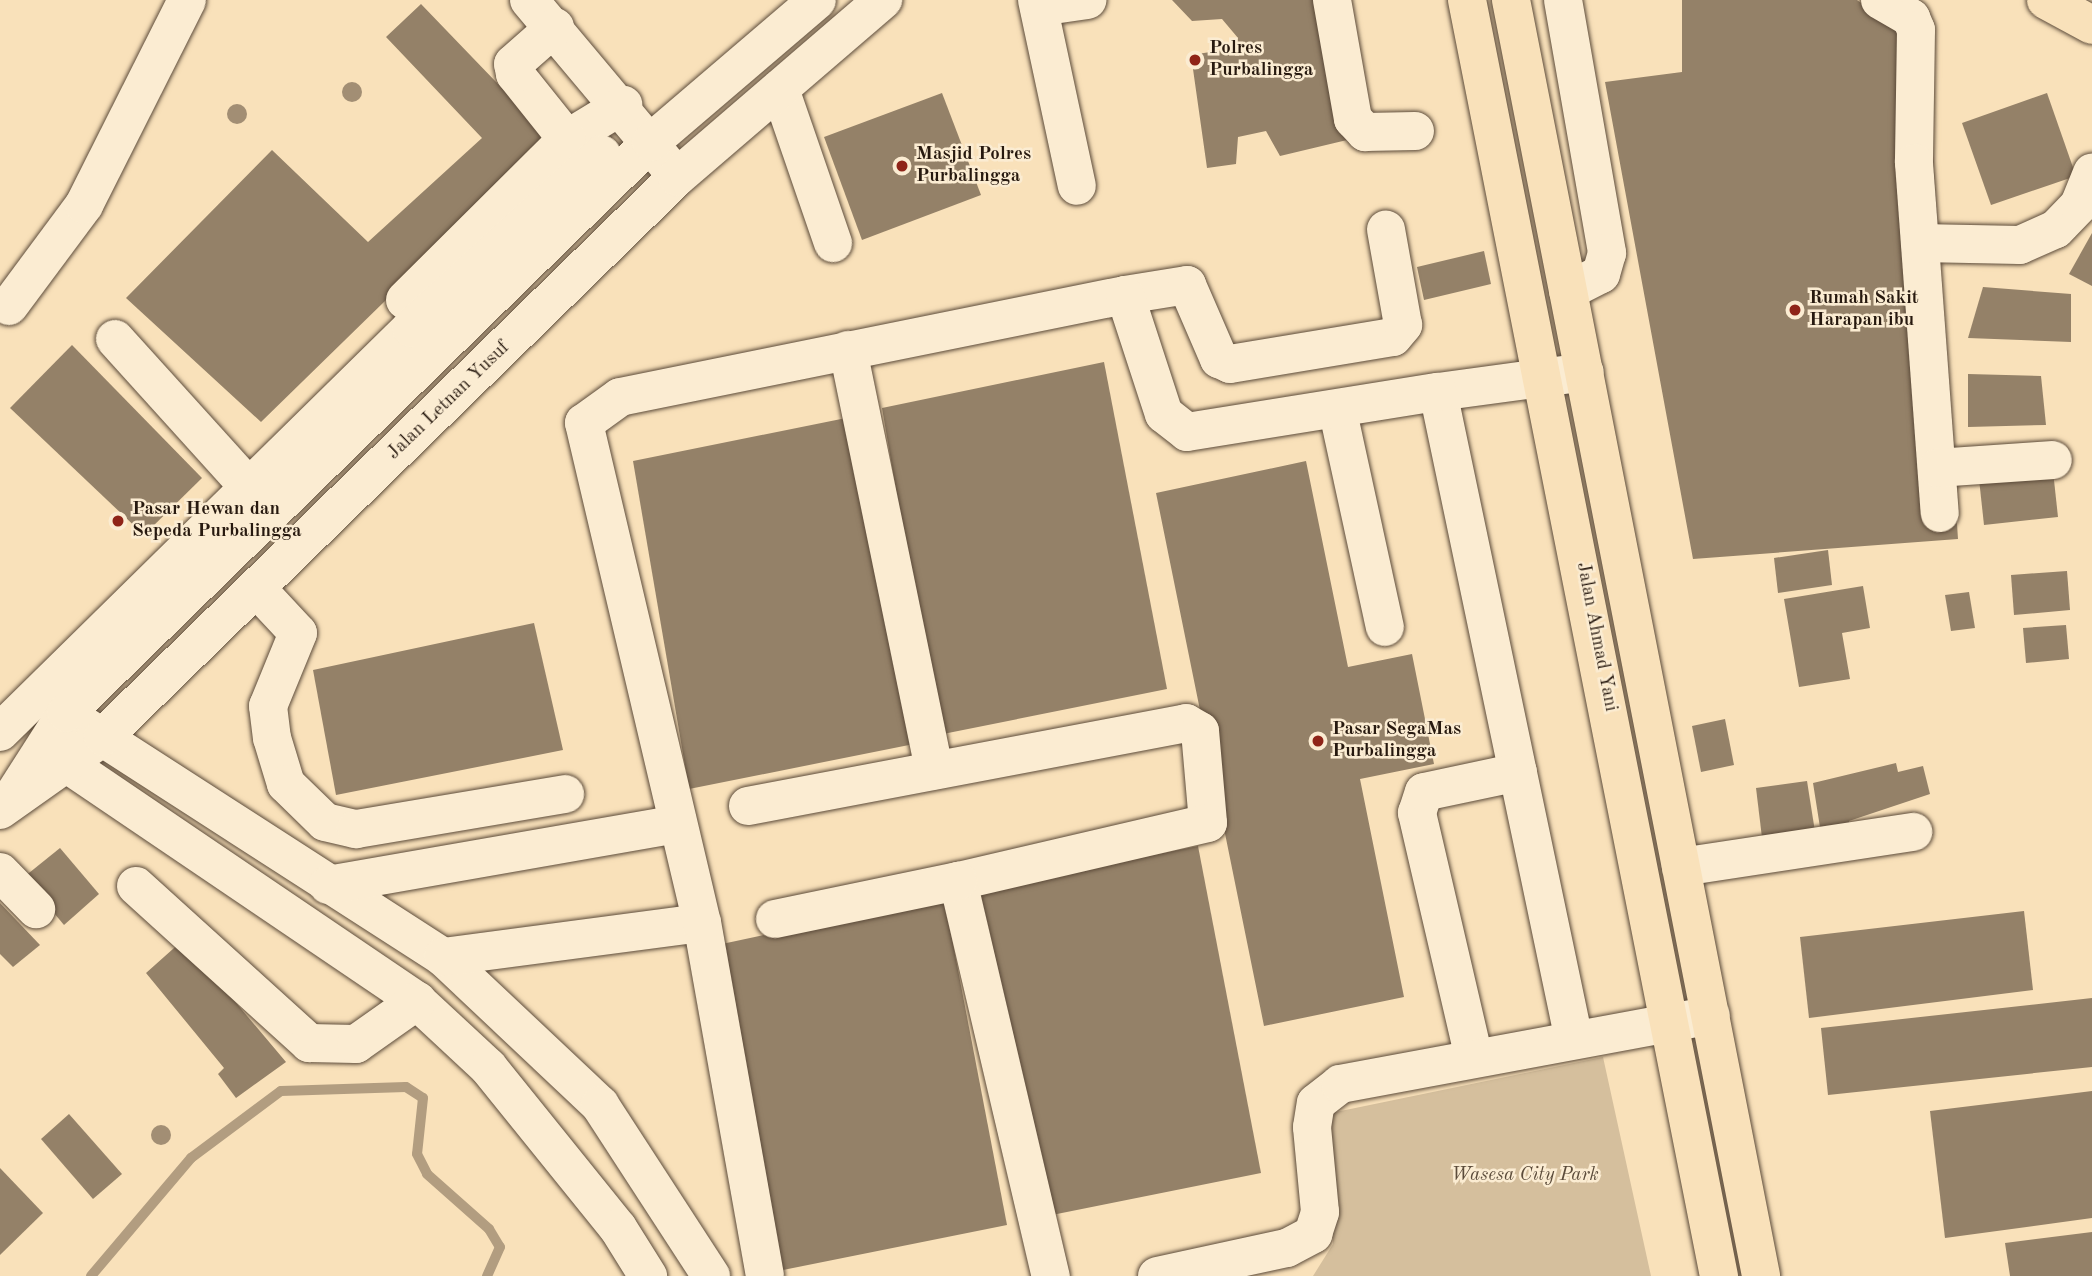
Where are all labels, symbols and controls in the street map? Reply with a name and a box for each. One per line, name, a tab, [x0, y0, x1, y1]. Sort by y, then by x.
place label: Polres Purbalingga	[1209, 38, 1313, 82]
marker: Polres Purbalingga	[1187, 52, 1203, 68]
place label: Masjid Polres Purbalingga	[916, 144, 1031, 188]
marker: Masjid Polres Purbalingga	[894, 158, 910, 174]
place label: Rumah Sakit Harapan ibu	[1809, 288, 1919, 332]
marker: Rumah Sakit Harapan ibu	[1787, 302, 1803, 318]
street label: Jalan Letnan Yusuf	[383, 337, 515, 465]
place label: Pasar Hewan dan Sepeda Purbalingga	[132, 499, 302, 543]
marker: Pasar Hewan dan Sepeda Purbalingga	[110, 513, 126, 529]
street label: Jalan Ahmad Yani	[1570, 560, 1622, 714]
place label: Pasar SegaMas Purbalingga	[1332, 719, 1461, 763]
marker: Pasar SegaMas Purbalingga	[1310, 733, 1326, 749]
park label: Wasesa City Park	[1451, 1165, 1599, 1187]

